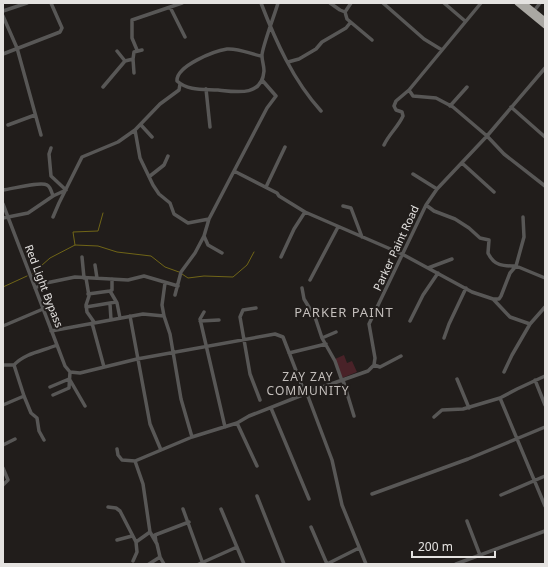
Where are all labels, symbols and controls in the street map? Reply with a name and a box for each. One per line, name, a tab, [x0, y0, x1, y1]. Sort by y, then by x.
street label: Parker Paint Road	[369, 203, 422, 293]
street label: Red Light Bypass	[22, 242, 67, 330]
district label: PARKER PAINT	[294, 303, 394, 321]
district label: ZAY ZAY COMMUNITY	[267, 368, 349, 399]
scale bar	[412, 533, 495, 559]
text: 200 m	[418, 538, 453, 555]

